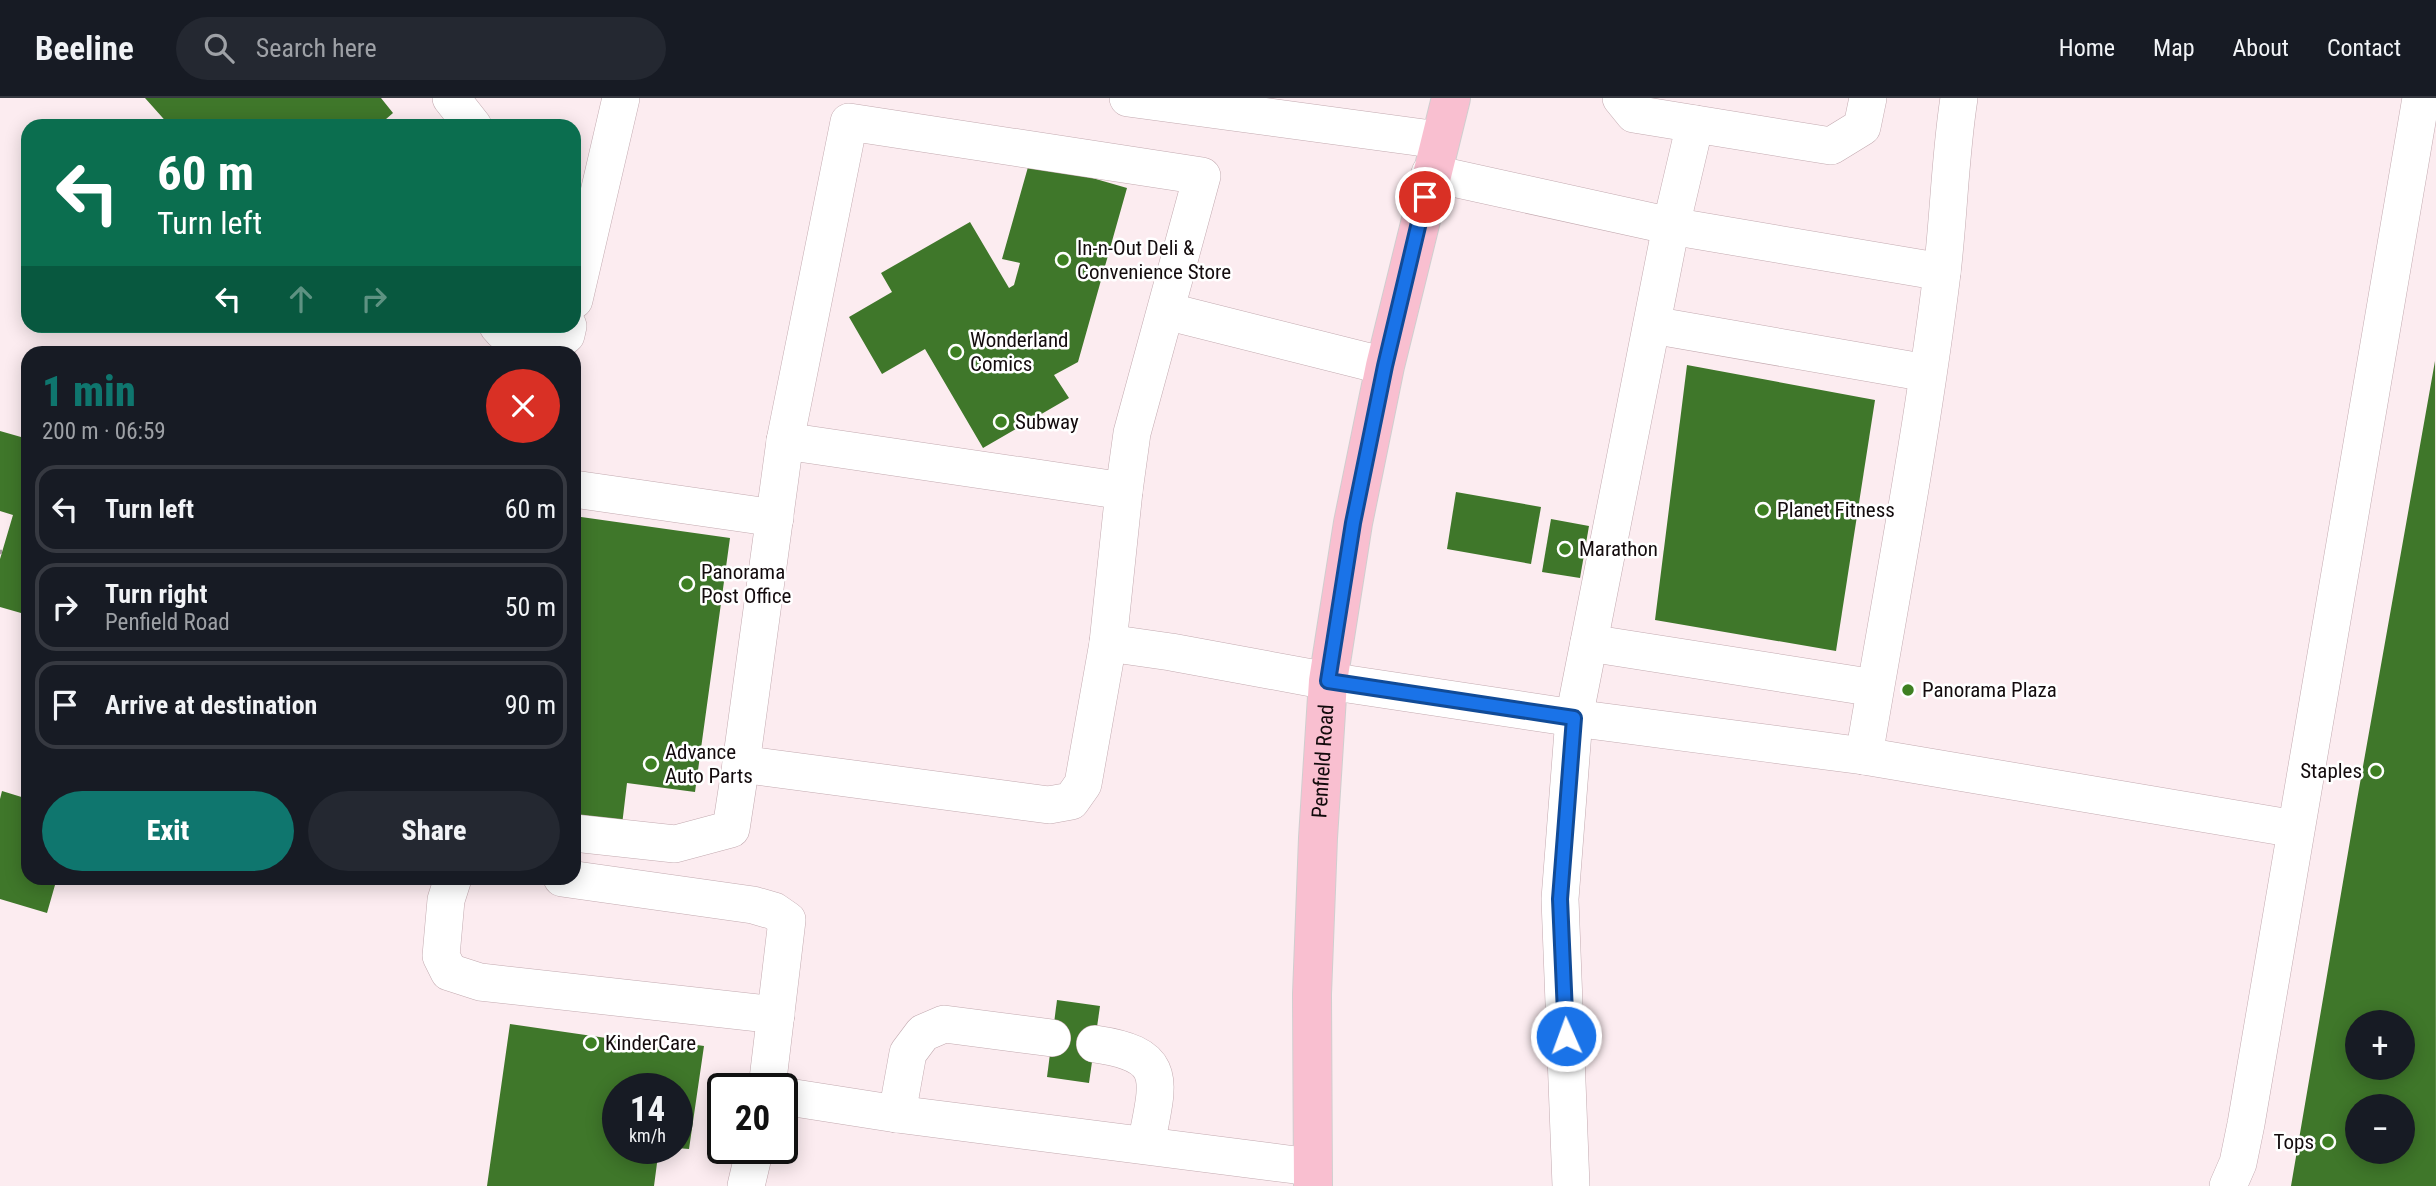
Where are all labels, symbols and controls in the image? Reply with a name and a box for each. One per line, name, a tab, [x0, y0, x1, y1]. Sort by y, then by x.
search box	[176, 17, 666, 80]
text: Beeline	[35, 29, 134, 68]
icon: search	[200, 29, 238, 67]
text: Search here	[256, 33, 377, 63]
text: Home	[2059, 34, 2115, 62]
text: Map	[2153, 34, 2195, 62]
text: About	[2233, 34, 2289, 62]
text: Contact	[2327, 34, 2401, 62]
text: 60 m	[157, 145, 254, 202]
icon: left	[42, 147, 133, 238]
pin	[1395, 167, 1455, 227]
icon: arrive	[1406, 178, 1444, 216]
text: Turn left	[157, 204, 262, 242]
place label: In-n-Out Deli & Convenience Store	[1077, 236, 1231, 284]
marker: In-n-Out Deli & Convenience Store	[1055, 252, 1071, 268]
icon: left	[209, 280, 247, 318]
icon: ahead	[282, 280, 320, 318]
icon: right	[355, 280, 393, 318]
place label: Wonderland Comics	[970, 328, 1069, 376]
marker: Wonderland Comics	[948, 344, 964, 360]
text: 1 min	[42, 367, 136, 416]
button: close	[486, 369, 560, 443]
place label: Subway	[1015, 410, 1079, 434]
marker: Subway	[993, 414, 1009, 430]
text: 200 m · 06:59	[42, 418, 166, 445]
icon: left	[46, 490, 84, 528]
text: Turn left	[105, 494, 194, 524]
text: 60 m	[505, 494, 556, 524]
place label: Planet Fitness	[1777, 498, 1895, 522]
marker: Planet Fitness	[1755, 502, 1771, 518]
place label: Marathon	[1579, 537, 1658, 561]
marker: Marathon	[1557, 541, 1573, 557]
place label: Panorama Post Office	[701, 560, 792, 608]
marker: Panorama Post Office	[679, 576, 695, 592]
text: Turn right	[105, 579, 207, 609]
icon: right	[46, 588, 84, 626]
text: 50 m	[505, 592, 556, 622]
text: Penfield Road	[105, 609, 230, 636]
place label: Panorama Plaza	[1922, 678, 2057, 702]
marker: Panorama Plaza	[1900, 682, 1916, 698]
icon: arrive	[46, 686, 84, 724]
text: Arrive at destination	[105, 690, 317, 720]
text: 90 m	[505, 690, 556, 720]
street label: Penfield Road	[1307, 704, 1338, 819]
place label: Advance Auto Parts	[665, 740, 753, 788]
marker: Advance Auto Parts	[643, 756, 659, 772]
place label: Staples	[2300, 759, 2362, 783]
marker: Staples	[2368, 763, 2384, 779]
button: Exit	[42, 791, 294, 871]
button: Share	[308, 791, 560, 871]
position arrow	[1529, 999, 1603, 1073]
map controls	[2345, 1010, 2415, 1164]
button: +	[2345, 1010, 2415, 1080]
place label: KinderCare	[605, 1031, 696, 1055]
marker: KinderCare	[583, 1035, 599, 1051]
speed limit sign: 20	[707, 1073, 798, 1164]
text: 14	[630, 1089, 665, 1130]
button: −	[2345, 1094, 2415, 1164]
text: km/h	[629, 1125, 666, 1146]
place label: Tops	[2274, 1130, 2314, 1154]
marker: Tops	[2320, 1134, 2336, 1150]

